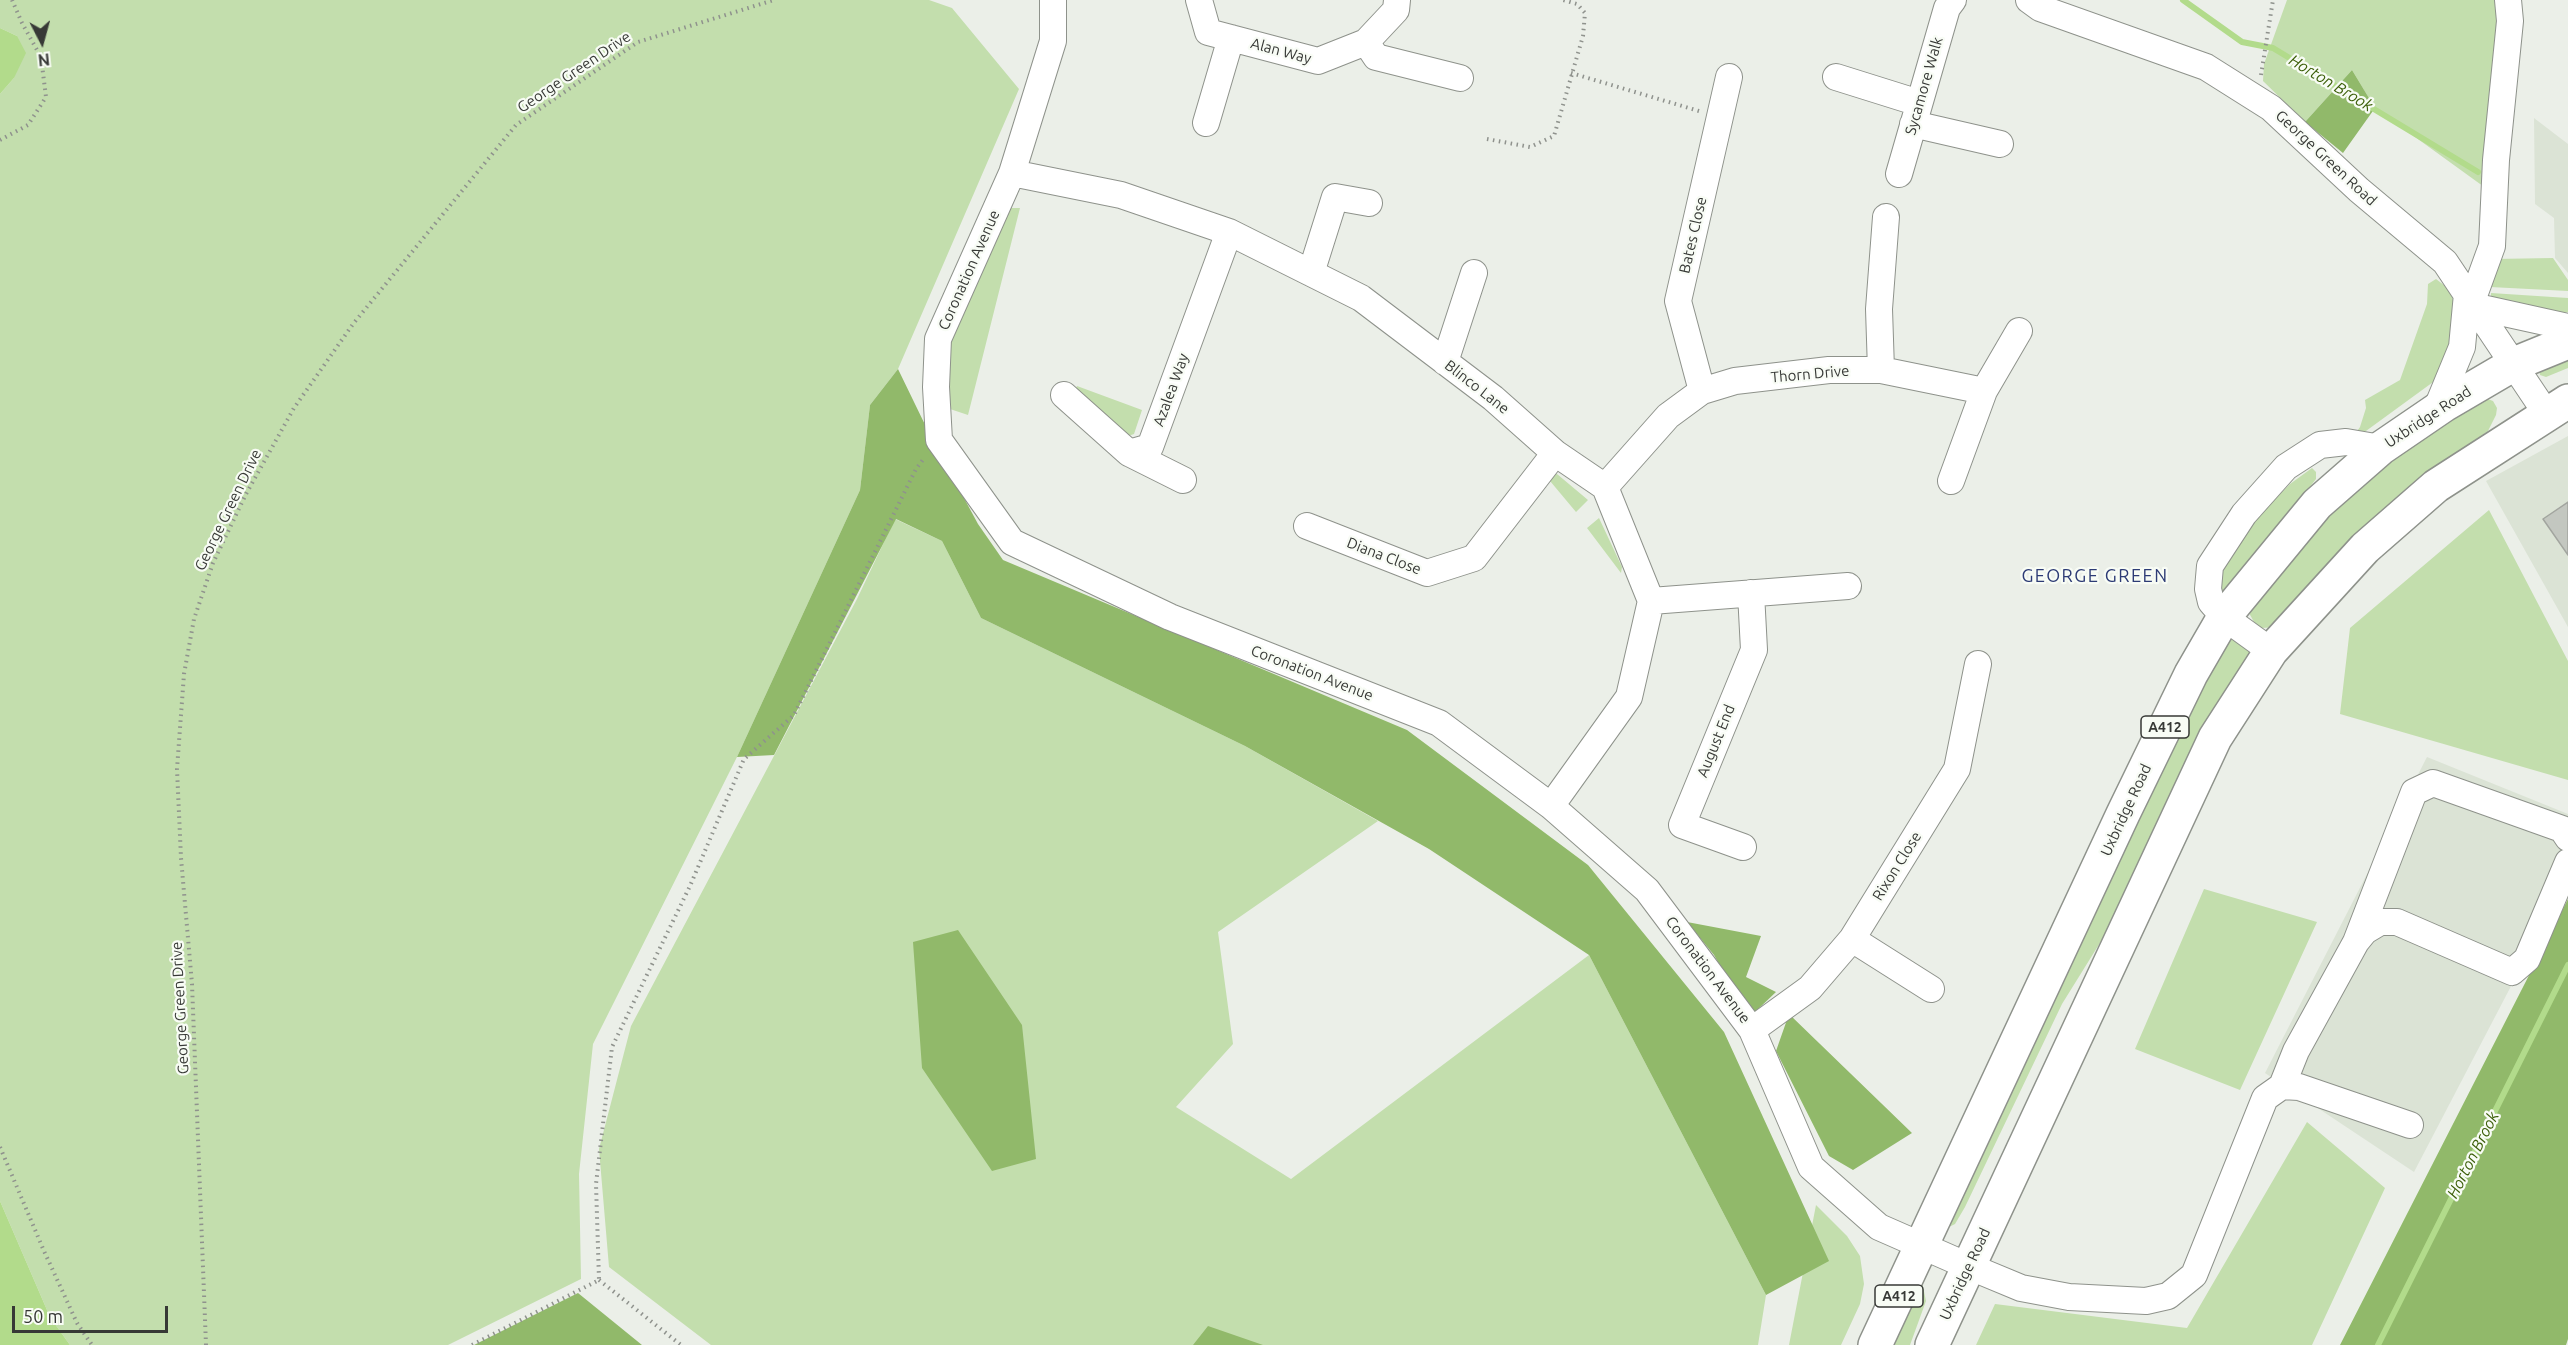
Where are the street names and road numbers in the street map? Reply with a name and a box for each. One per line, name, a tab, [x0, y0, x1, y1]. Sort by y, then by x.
street label: George Green Drive	[514, 27, 634, 117]
street label: Alan Way	[1249, 34, 1313, 68]
street label: Sycamore Walk	[1901, 35, 1947, 137]
street label: George Green Road	[2272, 106, 2380, 210]
street label: Bates Close	[1675, 195, 1711, 275]
street label: Coronation Avenue	[934, 207, 1004, 333]
street label: Azalea Way	[1149, 351, 1193, 429]
street label: Blinco Lane	[1441, 356, 1513, 418]
street label: Thorn Drive	[1770, 362, 1850, 386]
street label: Uxbridge Road	[2381, 382, 2475, 452]
street label: George Green Drive	[191, 446, 265, 574]
street label: Diana Close	[1344, 534, 1424, 578]
street label: Coronation Avenue	[1248, 641, 1376, 705]
street label: August End	[1693, 702, 1739, 780]
road number: A412	[2141, 716, 2189, 738]
street label: Uxbridge Road	[2097, 761, 2155, 859]
street label: Rixon Close	[1869, 828, 1925, 904]
street label: Coronation Avenue	[1662, 913, 1754, 1027]
street label: George Green Drive	[168, 941, 192, 1075]
street label: Uxbridge Road	[1936, 1225, 1994, 1323]
road number: A412	[1875, 1285, 1923, 1307]

